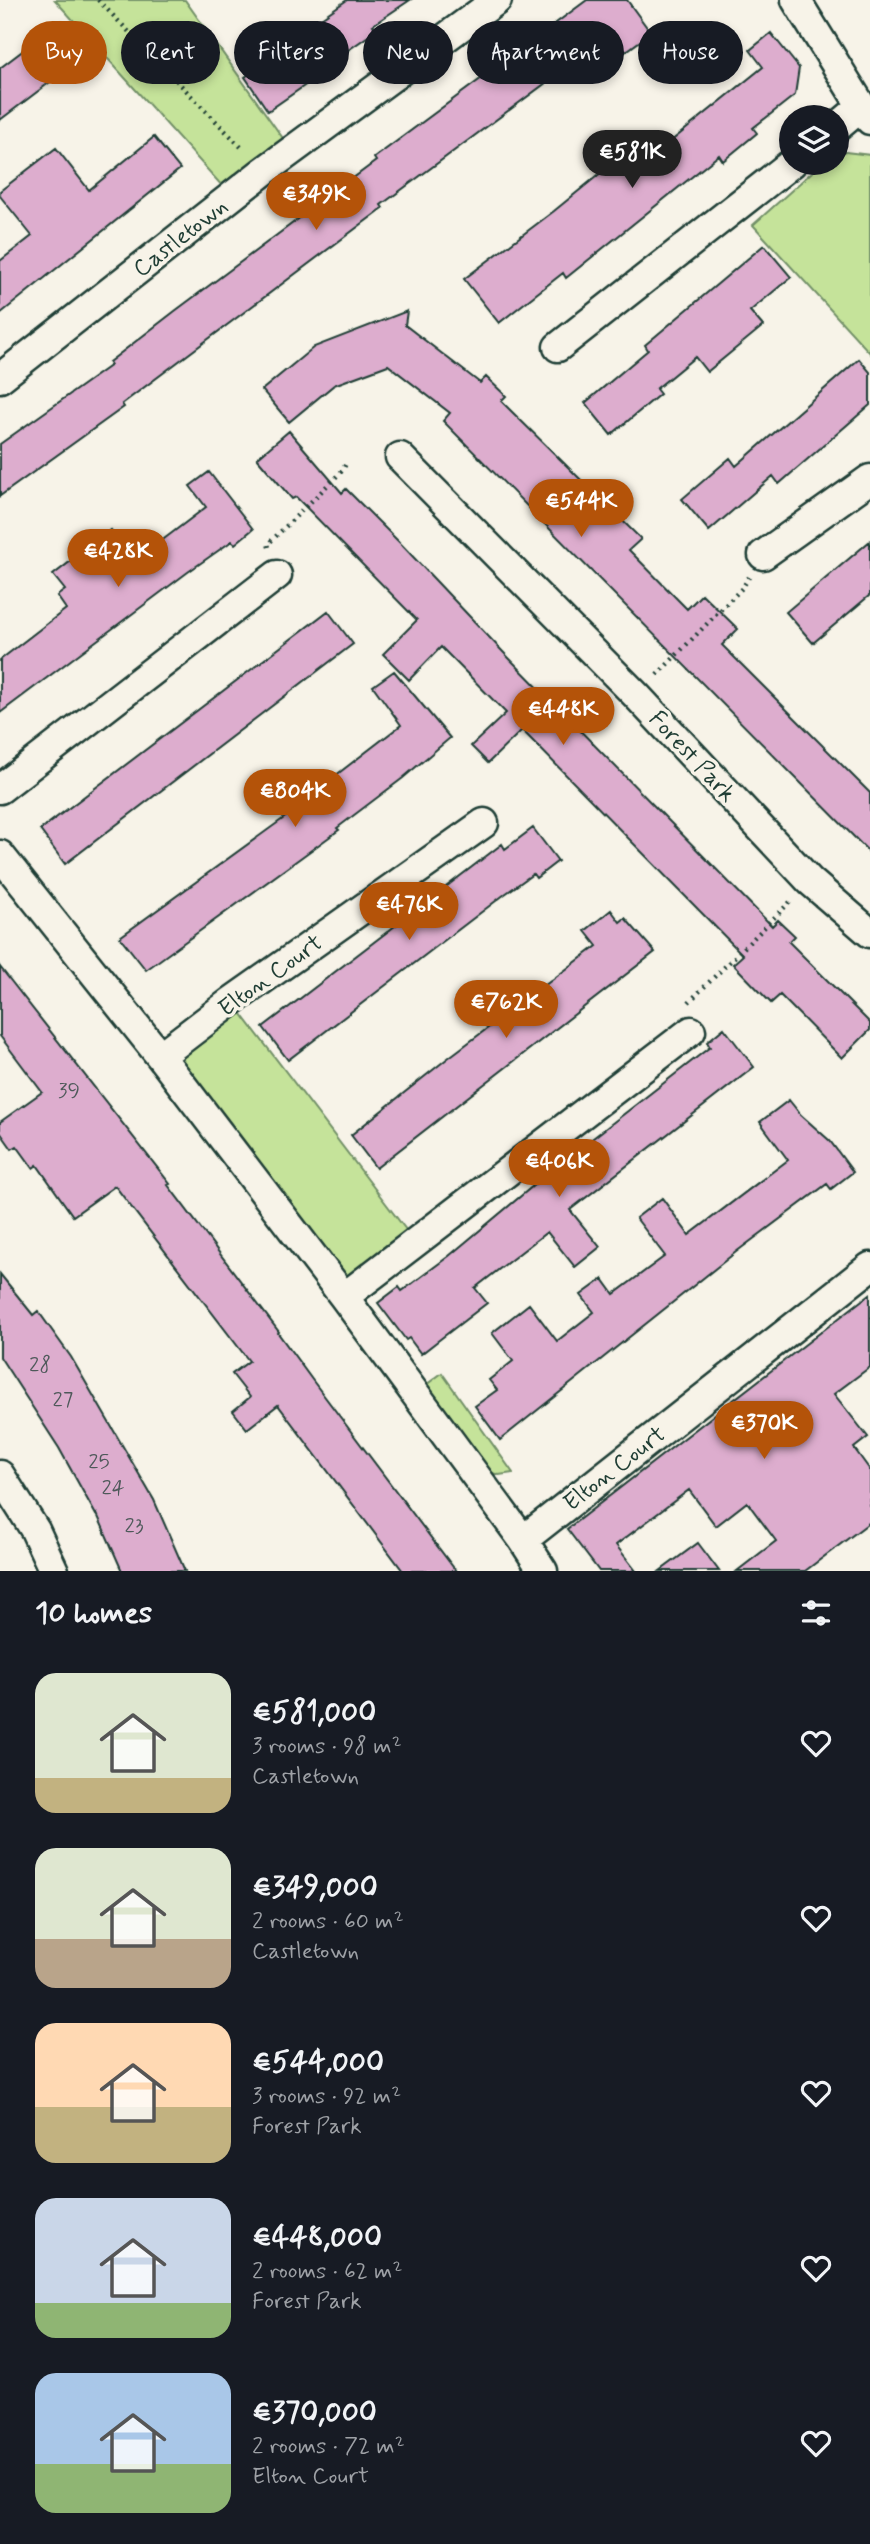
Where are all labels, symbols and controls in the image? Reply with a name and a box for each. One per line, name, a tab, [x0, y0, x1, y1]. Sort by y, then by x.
chip: Buy	[21, 21, 107, 84]
chip: Rent	[121, 21, 220, 84]
chip: Filters	[234, 21, 349, 84]
chip: New	[363, 21, 453, 84]
chip: Apartment	[467, 21, 624, 84]
chip: House	[638, 21, 743, 84]
map controls	[779, 105, 849, 175]
button: layers	[779, 105, 849, 175]
pin: €581K	[583, 130, 681, 190]
text: €581K	[599, 138, 665, 168]
pin: €349K	[267, 173, 365, 232]
text: €349K	[282, 180, 350, 210]
street label: Castletown	[127, 192, 235, 285]
pin: €544K	[532, 480, 630, 539]
text: €544K	[545, 487, 617, 517]
pin: €428K	[69, 530, 167, 589]
text: €428K	[83, 537, 153, 567]
pin: €448K	[514, 688, 612, 747]
text: €448K	[527, 695, 599, 725]
street label: Forest Park	[642, 705, 742, 810]
pin: €804K	[246, 770, 344, 829]
text: €804K	[259, 777, 331, 807]
pin: €476K	[360, 883, 458, 942]
text: €476K	[375, 890, 443, 920]
street label: Elton Court	[212, 928, 329, 1025]
pin: €762K	[457, 981, 555, 1040]
text: €762K	[470, 988, 542, 1018]
house number: 39	[58, 1077, 80, 1105]
pin: €406K	[510, 1140, 608, 1199]
text: €406K	[525, 1147, 593, 1177]
house number: 28	[29, 1351, 51, 1379]
house number: 27	[53, 1386, 73, 1414]
pin: €370K	[715, 1402, 813, 1461]
text: €370K	[730, 1409, 798, 1439]
street label: Elton Court	[557, 1419, 673, 1519]
house number: 25	[88, 1448, 110, 1476]
house number: 24	[101, 1474, 125, 1502]
house number: 23	[124, 1512, 144, 1540]
text: 10 homes	[35, 1594, 152, 1633]
icon: filters	[797, 1594, 835, 1632]
text: €581,000	[252, 1693, 376, 1732]
icon: home	[91, 1701, 175, 1785]
icon: heart	[797, 1724, 835, 1762]
text: 3 rooms · 98 m²	[252, 1732, 402, 1762]
text: Castletown	[252, 1762, 359, 1792]
text: €349,000	[252, 1868, 378, 1907]
icon: home	[91, 1876, 175, 1960]
icon: heart	[797, 1899, 835, 1937]
text: 2 rooms · 60 m²	[252, 1907, 404, 1937]
text: Castletown	[252, 1937, 359, 1967]
text: €544,000	[252, 2043, 384, 2082]
icon: home	[91, 2051, 175, 2135]
icon: heart	[797, 2074, 835, 2112]
text: 3 rooms · 92 m²	[252, 2082, 401, 2112]
text: Forest Park	[252, 2112, 362, 2142]
text: €448,000	[252, 2218, 382, 2257]
icon: home	[91, 2226, 175, 2310]
icon: heart	[797, 2249, 835, 2287]
text: 2 rooms · 62 m²	[252, 2257, 403, 2287]
text: Forest Park	[252, 2287, 362, 2317]
text: €370,000	[252, 2393, 377, 2432]
icon: home	[91, 2401, 175, 2485]
icon: heart	[797, 2424, 835, 2462]
text: 2 rooms · 72 m²	[252, 2432, 405, 2462]
text: Elton Court	[252, 2462, 369, 2492]

